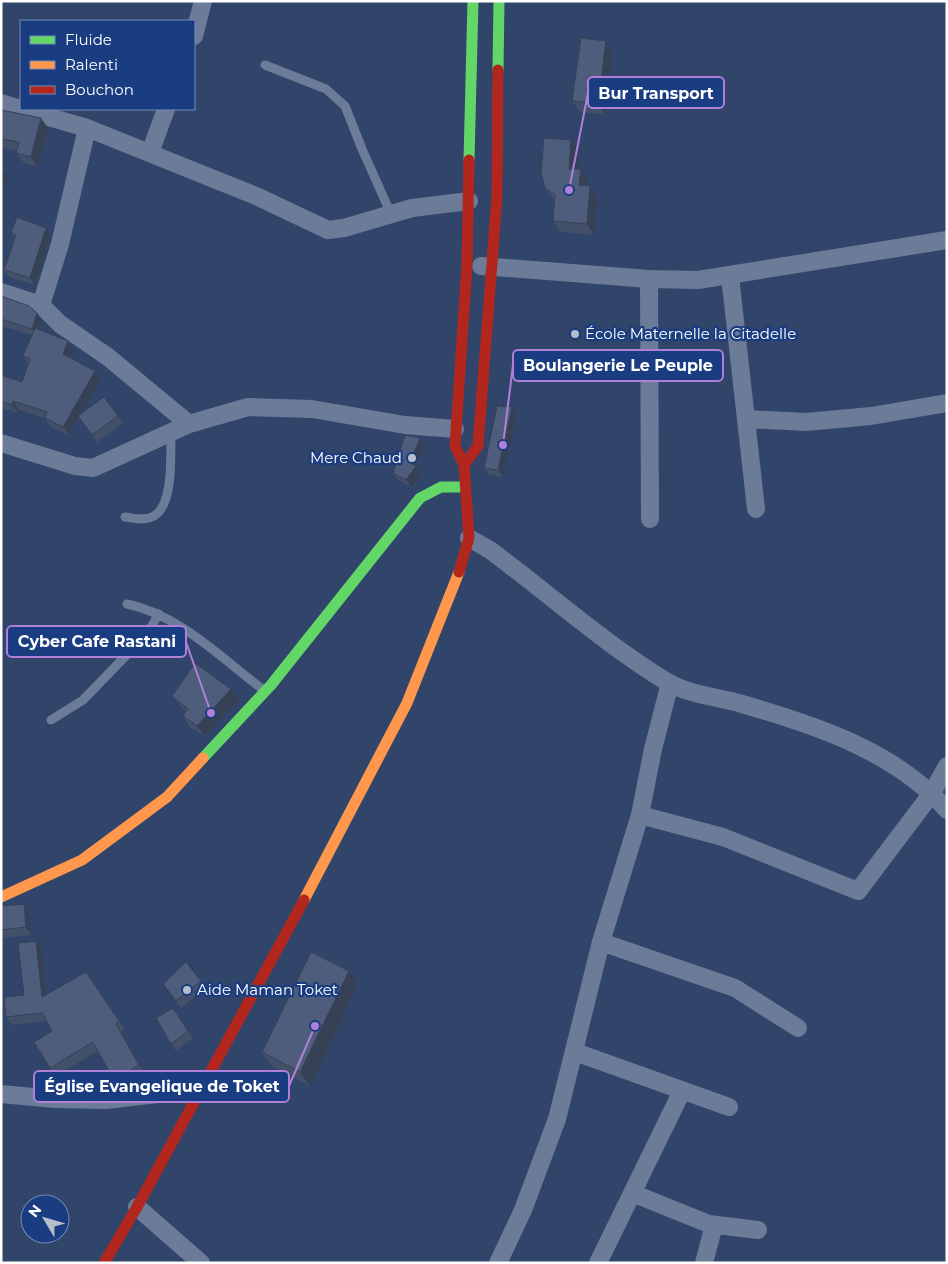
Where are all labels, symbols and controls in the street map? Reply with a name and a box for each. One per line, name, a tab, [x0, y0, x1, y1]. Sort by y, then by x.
legend	[20, 20, 195, 110]
text: Fluide	[65, 30, 112, 49]
text: Ralenti	[65, 55, 118, 74]
callout: Bur Transport	[588, 77, 724, 108]
text: Bouchon	[65, 80, 134, 99]
text: Bur Transport	[598, 84, 714, 103]
place label: École Maternelle la Citadelle	[585, 324, 796, 343]
marker: École Maternelle la Citadelle	[569, 328, 581, 340]
callout: Boulangerie Le Peuple	[513, 350, 723, 381]
text: Boulangerie Le Peuple	[523, 356, 713, 375]
place label: Mere Chaud	[310, 448, 402, 467]
marker: Mere Chaud	[406, 452, 418, 464]
callout: Cyber Cafe Rastani	[7, 626, 186, 657]
text: Cyber Cafe Rastani	[18, 632, 176, 651]
place label: Aide Maman Toket	[197, 980, 338, 999]
marker: Aide Maman Toket	[181, 984, 193, 996]
callout: Église Evangelique de Toket	[34, 1071, 289, 1102]
text: Église Evangelique de Toket	[44, 1077, 280, 1096]
north arrow	[20, 1194, 70, 1244]
text: N	[24, 1201, 45, 1221]

